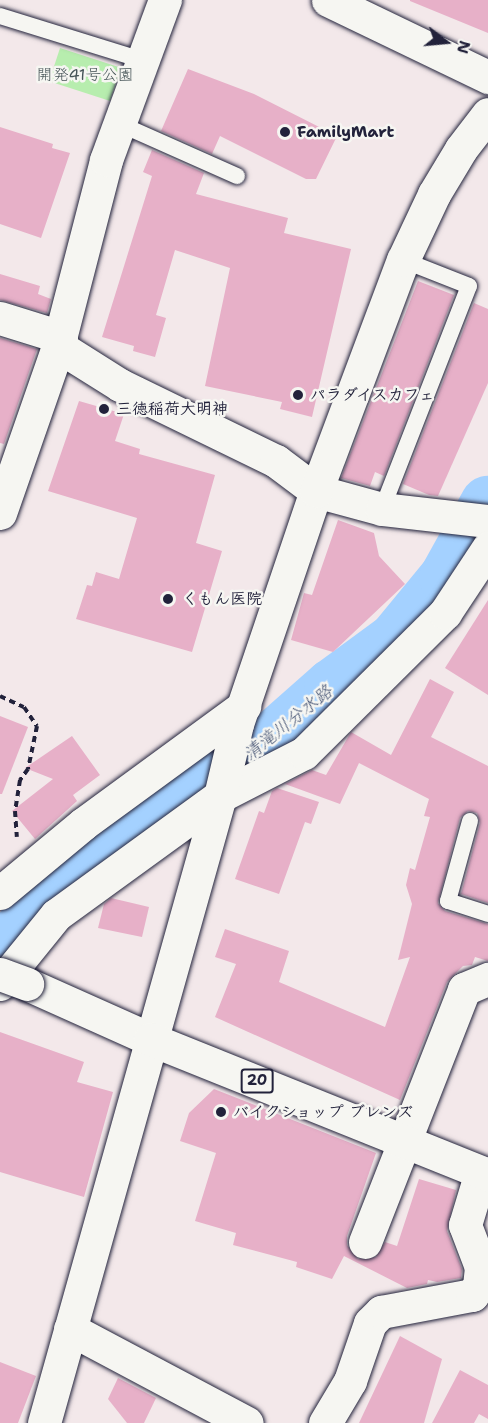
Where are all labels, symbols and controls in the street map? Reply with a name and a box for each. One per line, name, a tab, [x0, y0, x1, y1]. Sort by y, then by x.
north arrow	[416, 12, 476, 72]
text: N	[452, 38, 476, 56]
park label: 開発41号公園	[36, 65, 134, 85]
place label: FamilyMart	[297, 122, 394, 142]
marker: FamilyMart	[278, 125, 292, 139]
place label: パラダイスカフェ	[310, 385, 438, 405]
marker: パラダイスカフェ	[291, 388, 305, 402]
place label: 三徳稲荷大明神	[116, 399, 228, 419]
marker: 三徳稲荷大明神	[97, 402, 111, 416]
place label: くもん医院	[182, 589, 262, 609]
marker: くもん医院	[159, 590, 177, 608]
water label: 清滝川分水路	[239, 681, 337, 765]
road number: 20	[240, 1069, 274, 1093]
place label: バイクショップ ブレンズ	[233, 1102, 415, 1122]
marker: バイクショップ ブレンズ	[214, 1105, 228, 1119]

